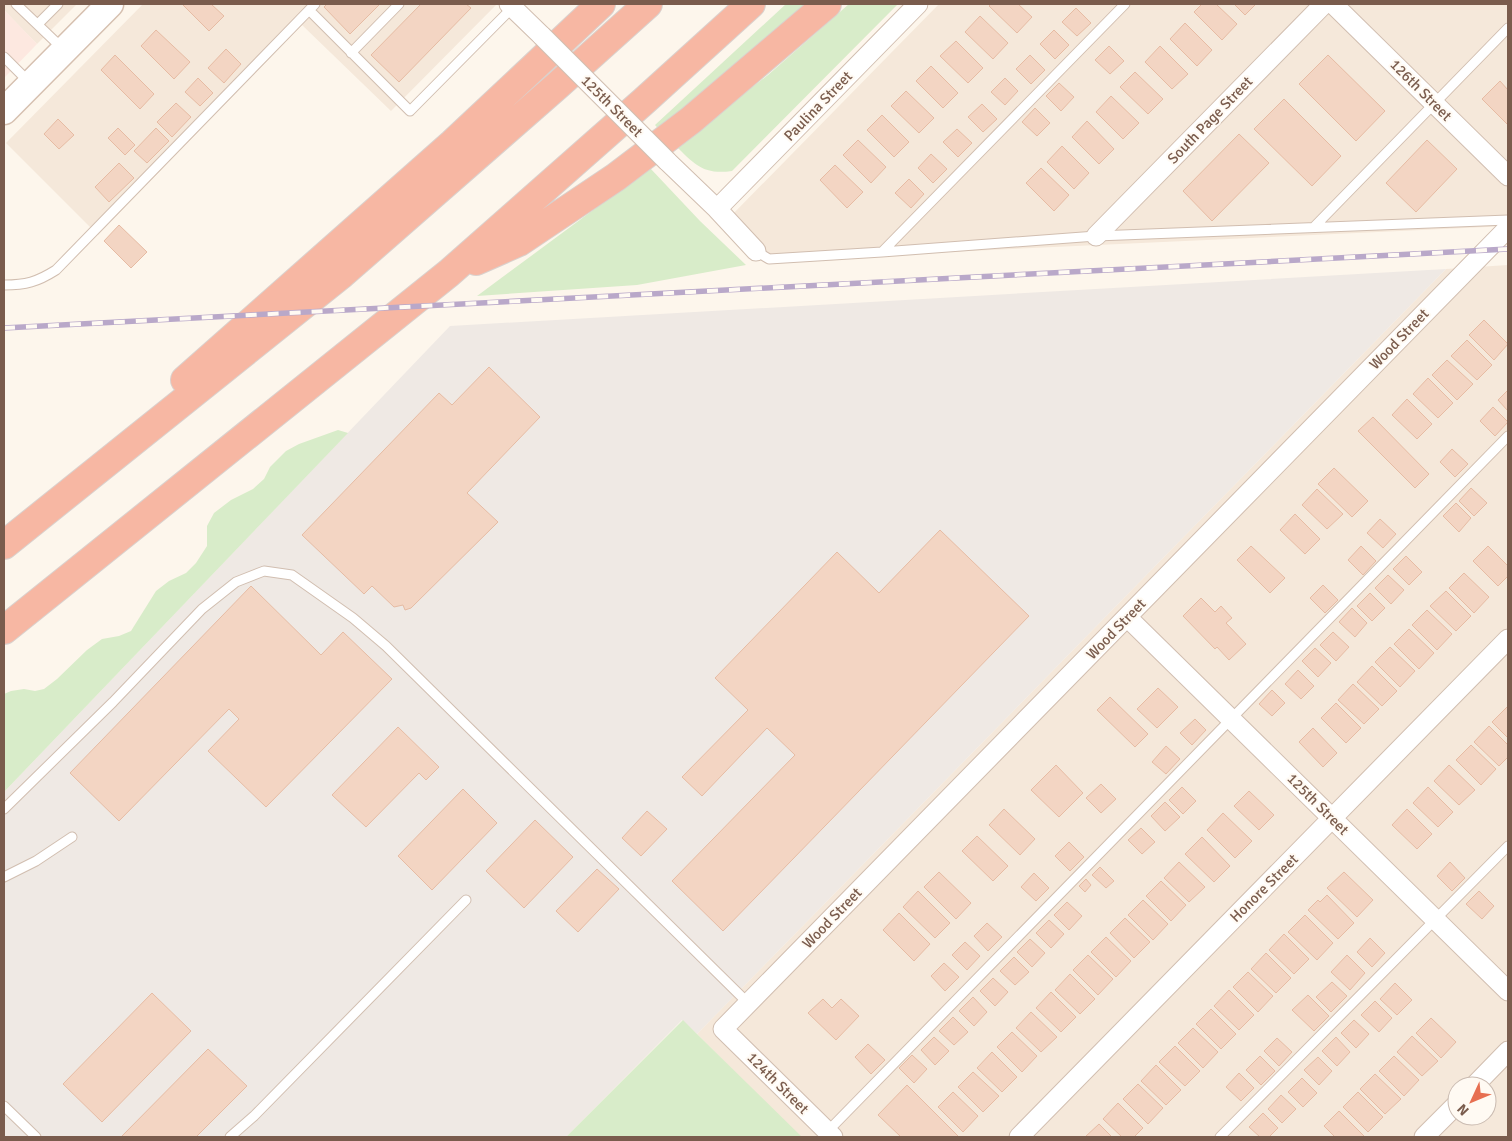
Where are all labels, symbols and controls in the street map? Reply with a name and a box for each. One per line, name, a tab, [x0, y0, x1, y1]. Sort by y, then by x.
street label: 126th Street	[1386, 55, 1456, 125]
street label: Paulina Street	[780, 67, 856, 145]
street label: 125th Street	[577, 71, 647, 141]
street label: South Page Street	[1164, 73, 1256, 167]
street label: Wood Street	[1365, 305, 1433, 373]
street label: Wood Street	[1082, 595, 1150, 663]
street label: 125th Street	[1283, 769, 1353, 839]
street label: Honore Street	[1226, 850, 1302, 926]
street label: Wood Street	[798, 884, 866, 952]
street label: 124th Street	[743, 1048, 813, 1118]
north arrow	[1447, 1076, 1497, 1126]
text: N	[1454, 1100, 1473, 1119]

